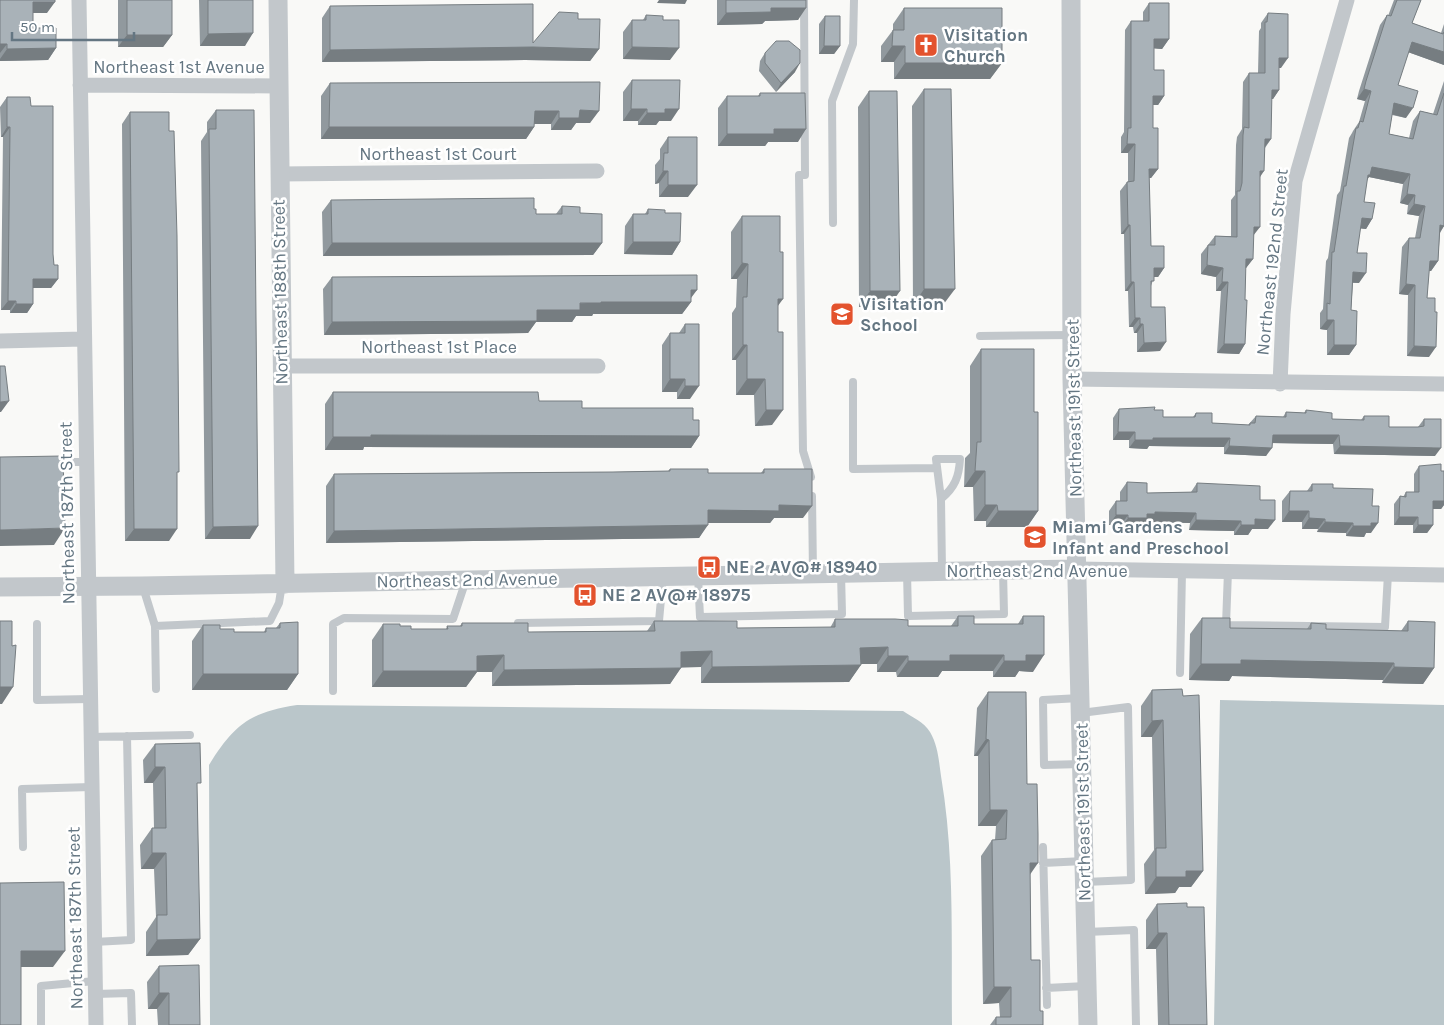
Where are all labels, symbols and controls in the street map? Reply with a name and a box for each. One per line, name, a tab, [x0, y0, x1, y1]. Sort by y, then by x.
scale bar	[12, 10, 135, 42]
text: 50 m	[20, 18, 55, 36]
place label: Visitation Church	[944, 24, 1028, 67]
church icon: Visitation Church	[913, 32, 939, 58]
street label: Northeast 1st Avenue	[93, 56, 265, 78]
street label: Northeast 1st Court	[359, 143, 517, 165]
street label: Northeast 192nd Street	[1251, 167, 1293, 357]
street label: Northeast 188th Street	[267, 199, 293, 385]
place label: Visitation School	[860, 293, 944, 336]
school or university icon: Visitation School	[829, 301, 855, 327]
street label: Northeast 191st Street	[1061, 318, 1087, 497]
street label: Northeast 1st Place	[361, 336, 517, 358]
street label: Northeast 187th Street	[54, 421, 80, 605]
place label: Miami Gardens Infant and Preschool	[1052, 516, 1229, 559]
school or university icon: Miami Gardens Infant and Preschool	[1022, 524, 1048, 550]
bus stop icon: NE 2 AV@# 18940	[696, 554, 722, 580]
place label: NE 2 AV@# 18940	[726, 556, 877, 578]
street label: Northeast 2nd Avenue	[946, 560, 1128, 582]
street label: Northeast 2nd Avenue	[376, 567, 558, 593]
bus stop icon: NE 2 AV@# 18975	[572, 582, 598, 608]
place label: NE 2 AV@# 18975	[602, 584, 751, 606]
street label: Northeast 191st Street	[1070, 722, 1096, 901]
street label: Northeast 187th Street	[62, 826, 88, 1010]

